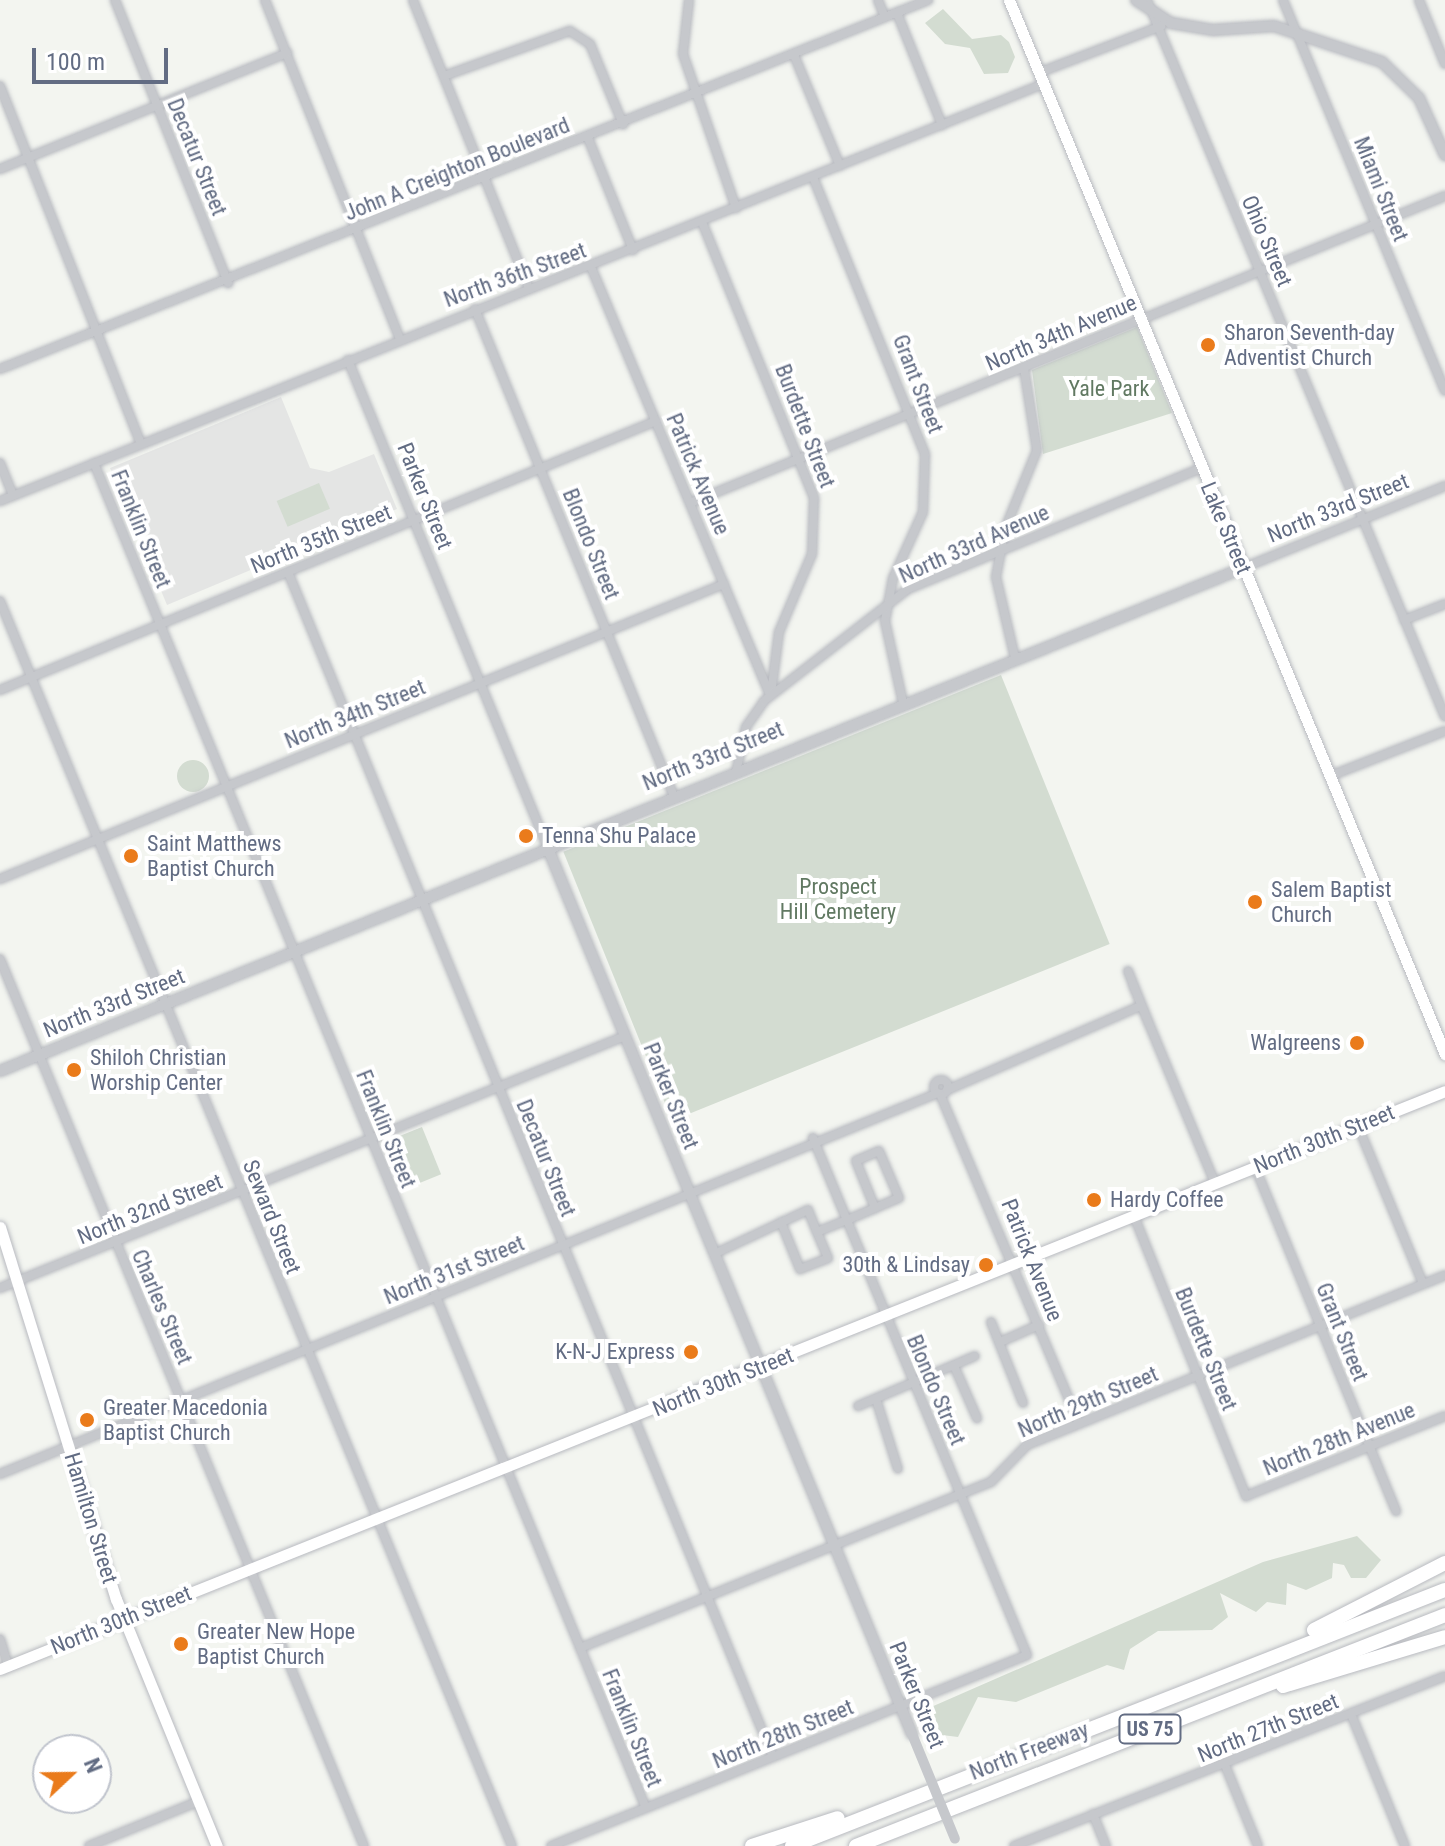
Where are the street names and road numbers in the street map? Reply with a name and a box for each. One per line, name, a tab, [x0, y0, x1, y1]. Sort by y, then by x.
street label: Decatur Street	[162, 95, 232, 219]
street label: John A Creighton Boulevard	[340, 112, 574, 226]
street label: Miami Street	[1348, 133, 1414, 245]
street label: Ohio Street	[1236, 191, 1298, 291]
street label: North 36th Street	[440, 237, 590, 313]
street label: North 34th Avenue	[982, 289, 1140, 377]
street label: Grant Street	[887, 331, 949, 437]
street label: Burdette Street	[769, 360, 841, 492]
street label: Patrick Avenue	[661, 409, 735, 539]
street label: Parker Street	[392, 439, 458, 553]
street label: Franklin Street	[105, 466, 177, 592]
street label: North 33rd Street	[1264, 468, 1412, 548]
street label: Lake Street	[1195, 478, 1257, 578]
street label: Blondo Street	[557, 485, 625, 603]
street label: North 35th Street	[247, 499, 395, 579]
street label: North 33rd Avenue	[895, 499, 1053, 589]
street label: North 34th Street	[281, 674, 429, 754]
street label: North 33rd Street	[639, 716, 787, 796]
street label: North 33rd Street	[40, 963, 188, 1043]
street label: Parker Street	[638, 1039, 704, 1153]
street label: Franklin Street	[350, 1066, 422, 1192]
street label: Decatur Street	[511, 1096, 581, 1220]
street label: North 30th Street	[1250, 1099, 1398, 1179]
street label: Seward Street	[237, 1156, 307, 1278]
street label: North 32nd Street	[74, 1168, 226, 1250]
street label: Patrick Avenue	[996, 1195, 1068, 1325]
street label: North 31st Street	[380, 1230, 528, 1310]
street label: Charles Street	[126, 1246, 198, 1368]
street label: Grant Street	[1310, 1279, 1374, 1385]
street label: Burdette Street	[1169, 1284, 1243, 1414]
street label: Blondo Street	[901, 1331, 971, 1449]
street label: North 30th Street	[649, 1342, 797, 1422]
street label: North 29th Street	[1014, 1361, 1162, 1443]
street label: North 28th Avenue	[1259, 1397, 1419, 1481]
street label: Hamilton Street	[59, 1449, 123, 1587]
street label: North 30th Street	[47, 1580, 195, 1660]
street label: Parker Street	[884, 1638, 950, 1752]
street label: Franklin Street	[596, 1665, 668, 1791]
street label: North 27th Street	[1194, 1688, 1342, 1768]
street label: North 28th Street	[709, 1694, 857, 1774]
road number: US 75	[1118, 1713, 1182, 1745]
street label: North Freeway	[966, 1716, 1092, 1786]

